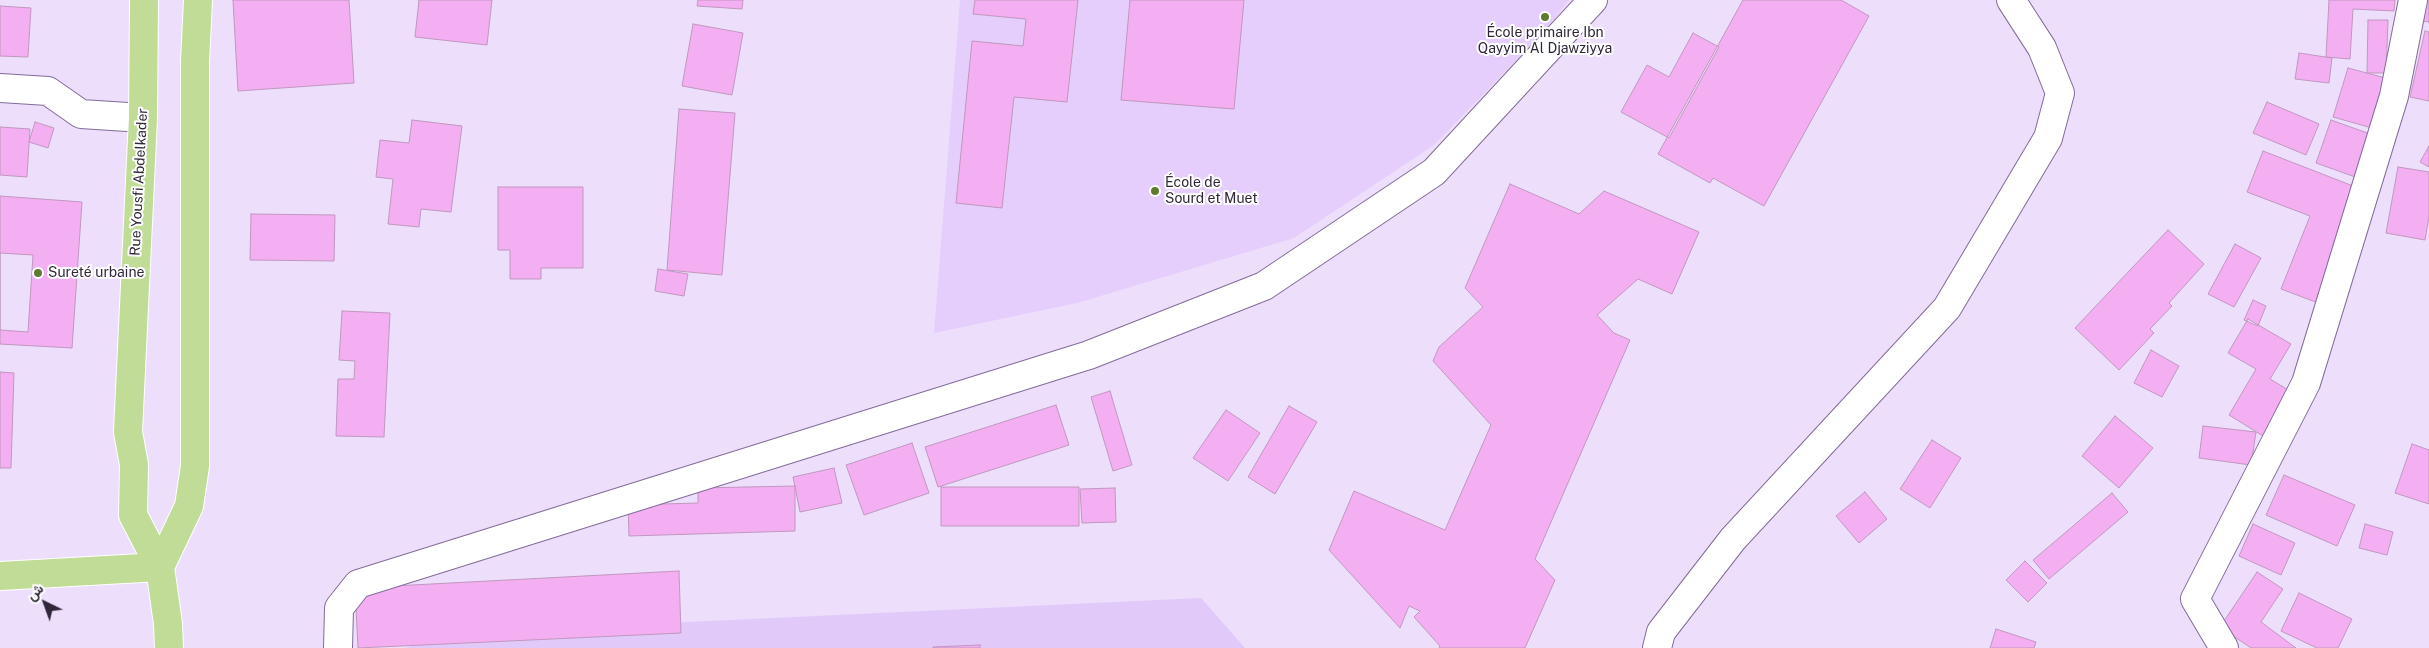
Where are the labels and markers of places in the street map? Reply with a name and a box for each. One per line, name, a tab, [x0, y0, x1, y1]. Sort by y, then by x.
marker: École primaire Ibn Qayyim Al Djawziyya	[1539, 11, 1551, 23]
place label: École primaire Ibn Qayyim Al Djawziyya	[1478, 25, 1612, 58]
place label: École de Sourd et Muet	[1165, 175, 1258, 208]
marker: École de Sourd et Muet	[1149, 185, 1161, 197]
place label: Sureté urbaine	[48, 265, 144, 281]
marker: Sureté urbaine	[32, 267, 44, 279]

